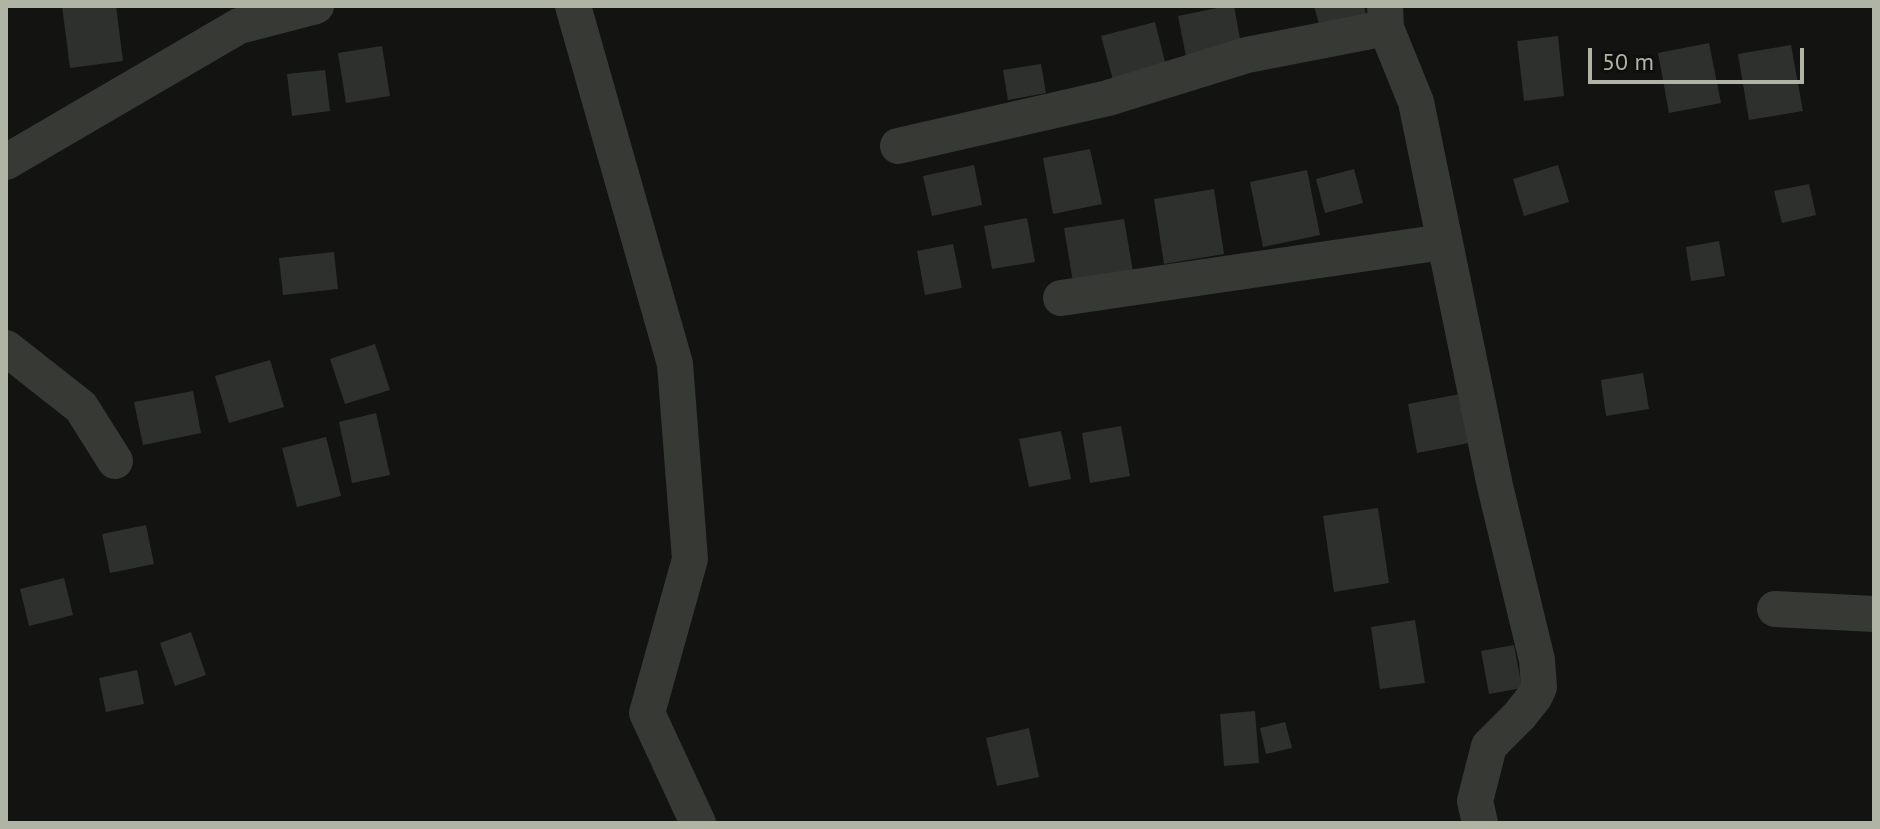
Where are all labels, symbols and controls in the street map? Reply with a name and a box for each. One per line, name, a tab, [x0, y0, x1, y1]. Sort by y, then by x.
scale bar	[1592, 32, 1808, 82]
text: 50 m	[1602, 46, 1654, 77]

